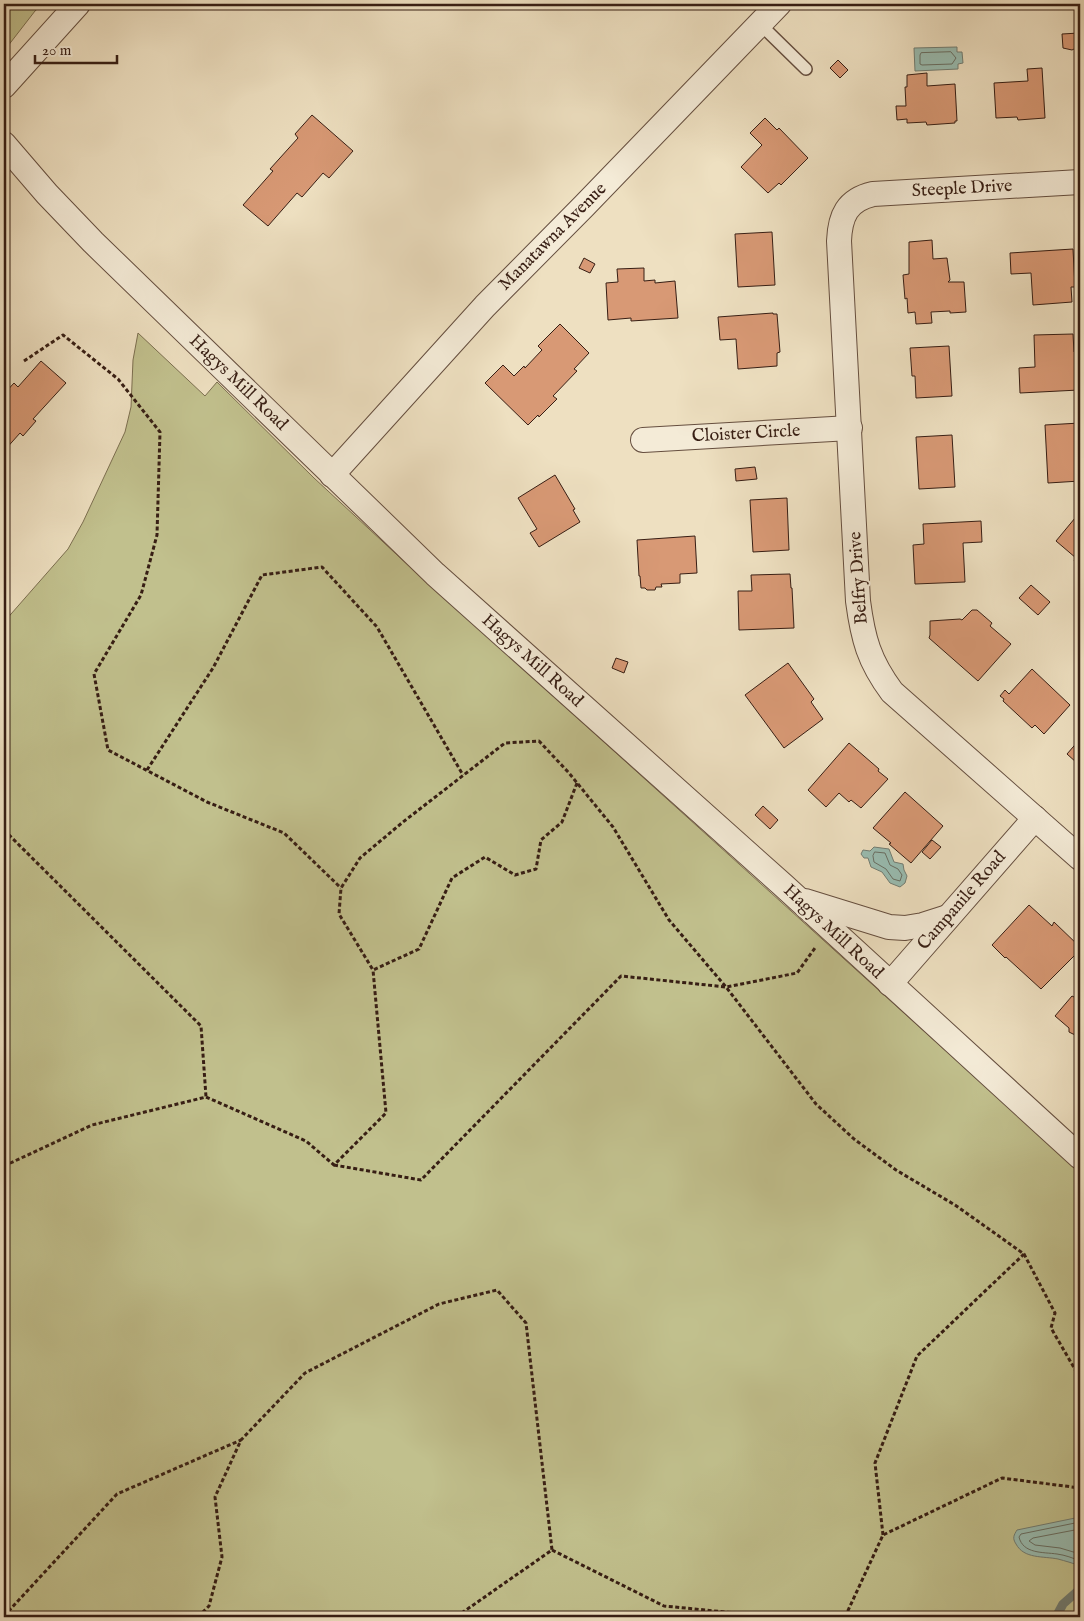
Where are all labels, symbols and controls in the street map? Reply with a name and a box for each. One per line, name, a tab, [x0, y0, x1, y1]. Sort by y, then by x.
scale bar	[35, 32, 118, 64]
text: 20 m	[42, 41, 72, 60]
street label: Steeple Drive	[911, 175, 1013, 203]
street label: Manatawna Avenue	[494, 178, 612, 296]
street label: Hagys Mill Road	[184, 330, 293, 436]
street label: Cloister Circle	[691, 420, 801, 448]
street label: Belfry Drive	[844, 531, 874, 625]
street label: Hagys Mill Road	[476, 609, 588, 713]
street label: Campanile Road	[913, 846, 1012, 955]
street label: Hagys Mill Road	[778, 880, 888, 985]

